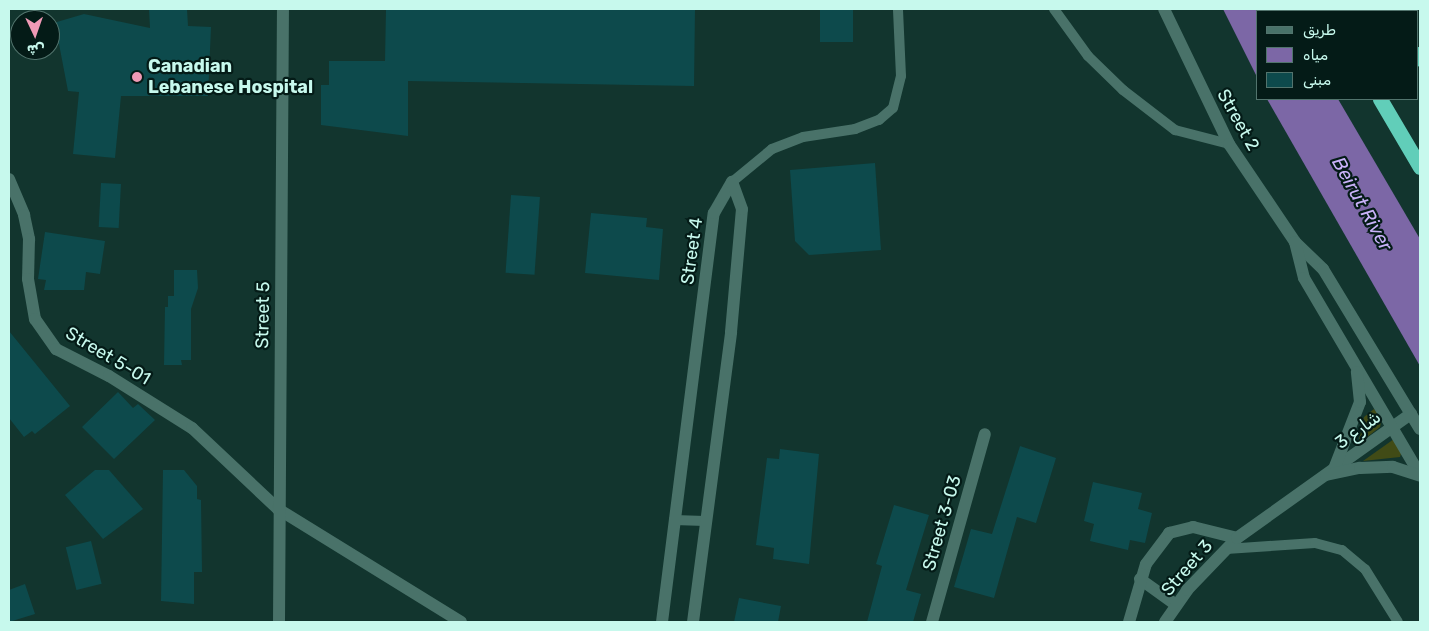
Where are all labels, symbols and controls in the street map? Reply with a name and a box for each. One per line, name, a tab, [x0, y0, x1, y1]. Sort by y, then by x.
north arrow	[10, 10, 60, 60]
legend	[1256, 10, 1419, 100]
text: طريق	[1303, 21, 1336, 39]
text: ش	[26, 41, 45, 58]
text: مياه	[1303, 46, 1328, 64]
place label: Canadian Lebanese Hospital	[148, 56, 313, 98]
marker: Canadian Lebanese Hospital	[130, 70, 144, 84]
text: مبنى	[1303, 71, 1331, 89]
street label: Street 2	[1212, 85, 1264, 155]
water label: Beirut River	[1327, 153, 1397, 255]
street label: Street 4	[677, 216, 707, 286]
street label: Street 5	[252, 281, 274, 349]
street label: Street 5-01	[62, 322, 154, 390]
street label: شارع 3	[1331, 406, 1385, 454]
street label: Street 3-03	[918, 473, 966, 573]
street label: Street 3	[1157, 536, 1217, 600]

